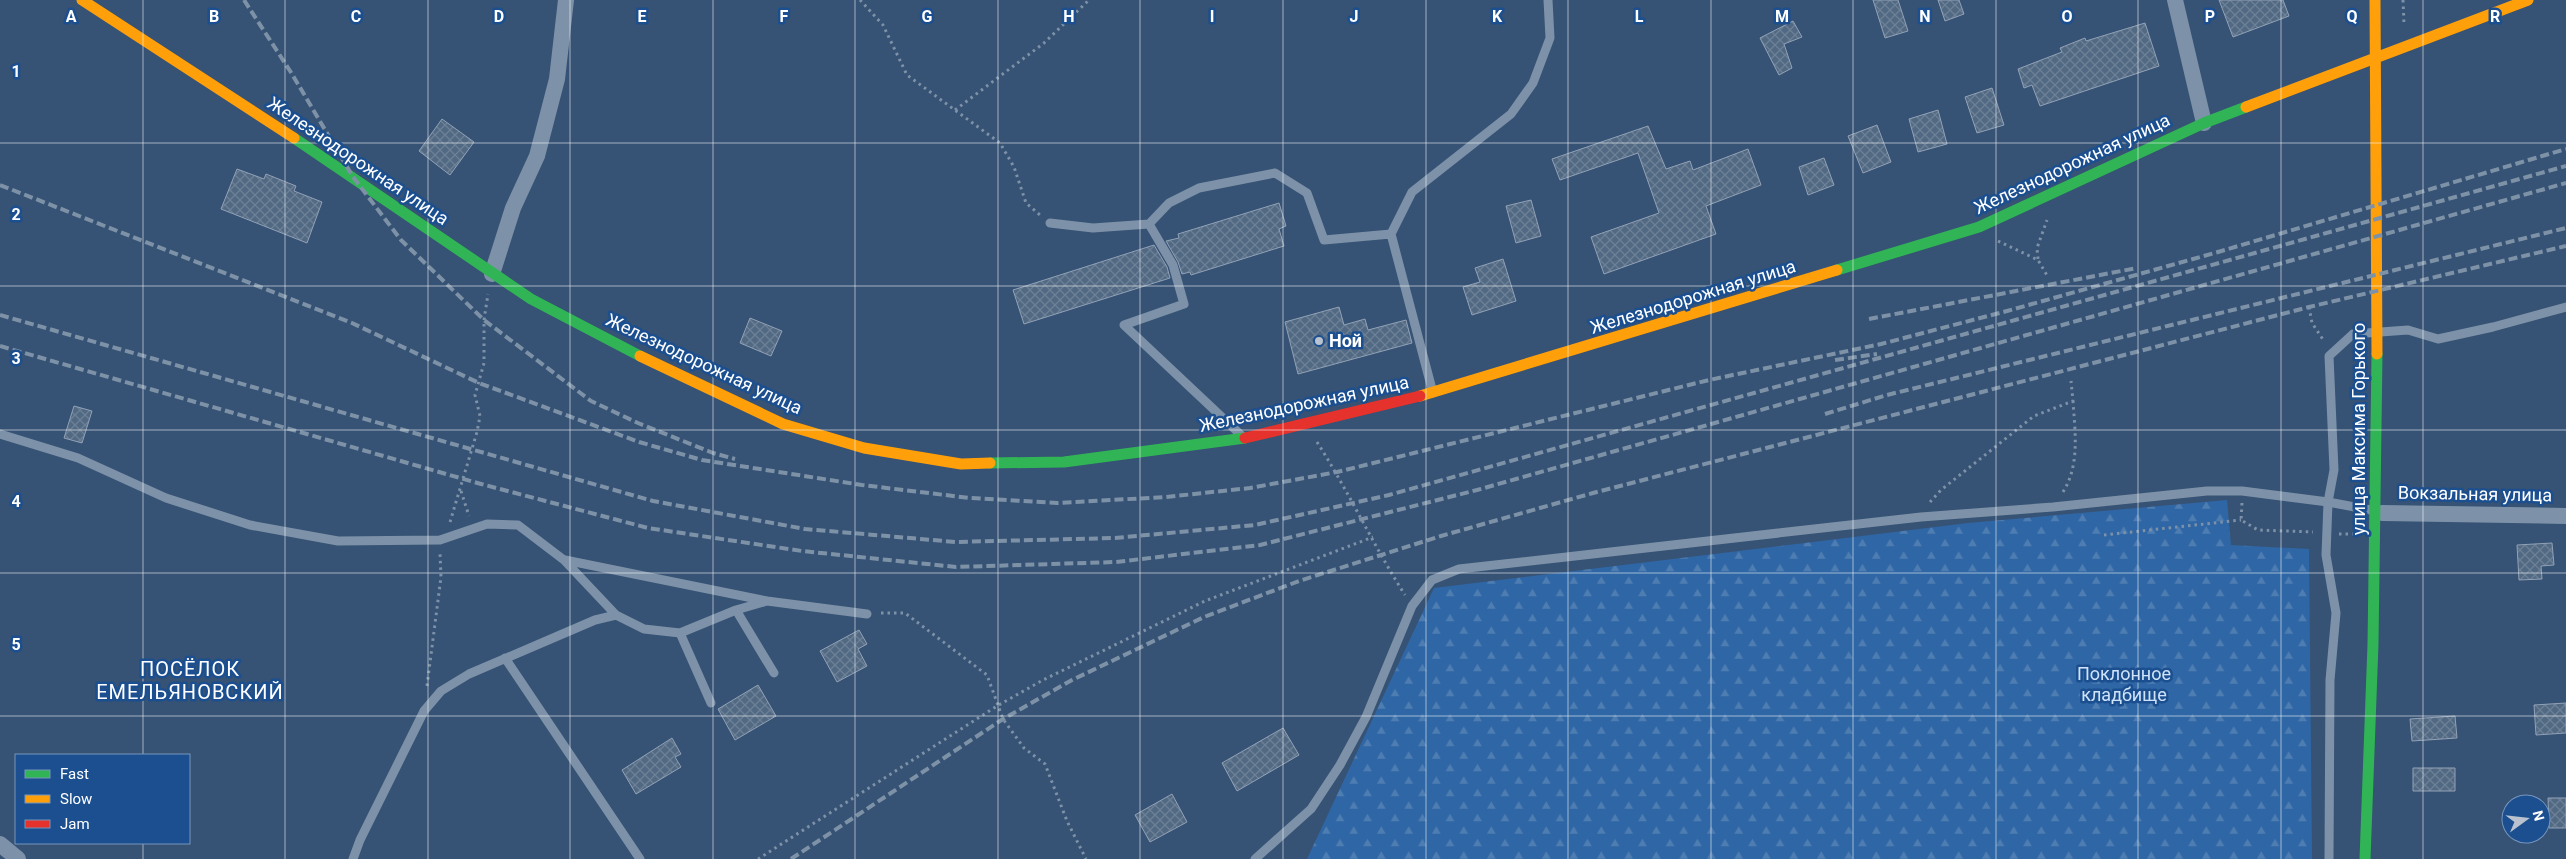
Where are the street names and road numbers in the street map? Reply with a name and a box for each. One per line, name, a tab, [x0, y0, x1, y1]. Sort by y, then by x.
street label: Железнодорожная улица	[264, 92, 453, 229]
street label: Железнодорожная улица	[1970, 109, 2173, 218]
street label: Железнодорожная улица	[1588, 255, 1798, 338]
street label: Железнодорожная улица	[603, 309, 806, 418]
street label: улица Максима Горького	[2348, 323, 2369, 535]
street label: Железнодорожная улица	[1197, 371, 1411, 436]
street label: Вокзальная улица	[2398, 482, 2552, 505]

